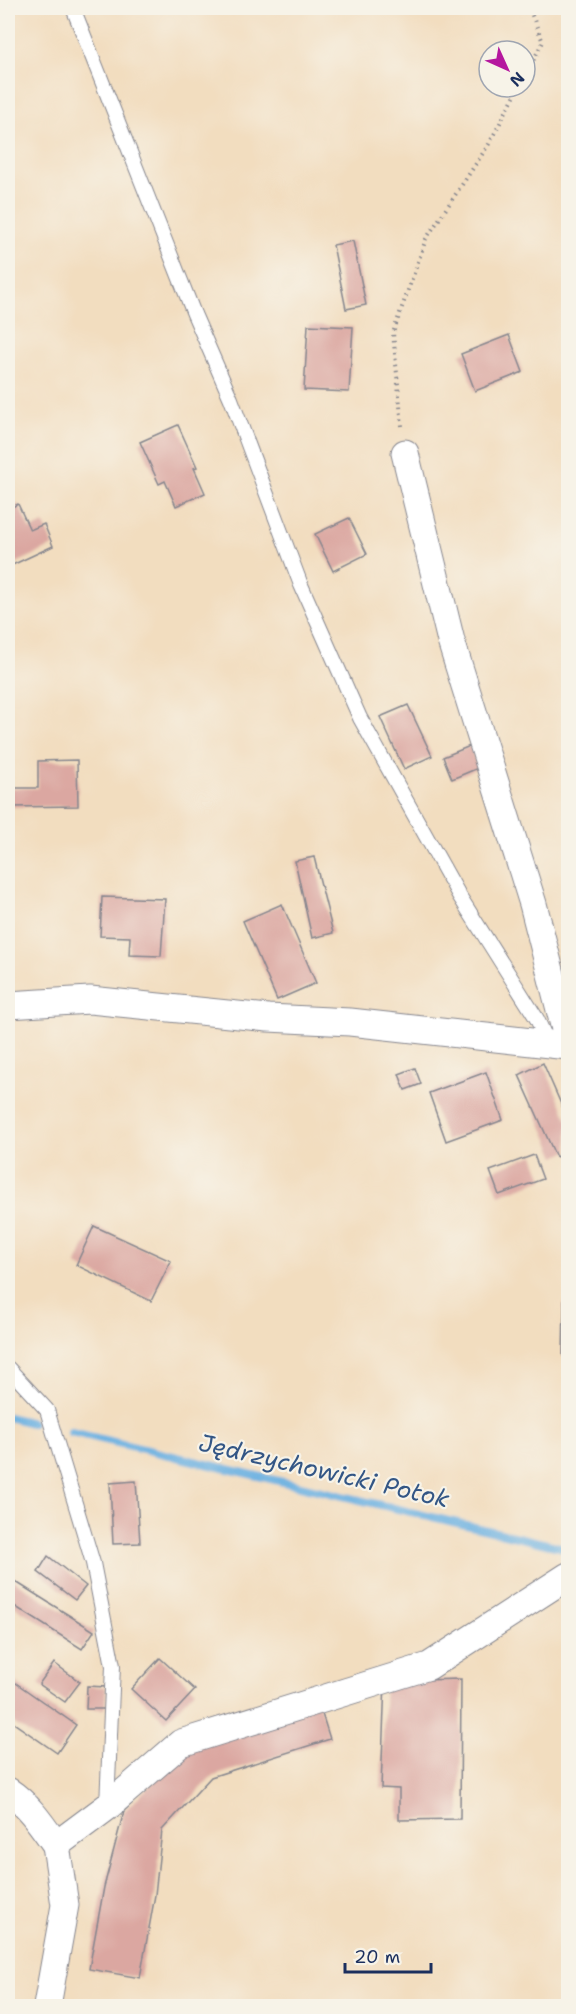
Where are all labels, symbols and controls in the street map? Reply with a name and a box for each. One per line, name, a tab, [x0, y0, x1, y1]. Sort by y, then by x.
north arrow	[477, 39, 537, 99]
text: N	[505, 67, 529, 91]
water label: Jędrzychowicki Potok	[195, 1427, 453, 1515]
scale bar	[345, 1936, 430, 1974]
text: 20 m	[354, 1945, 400, 1969]

